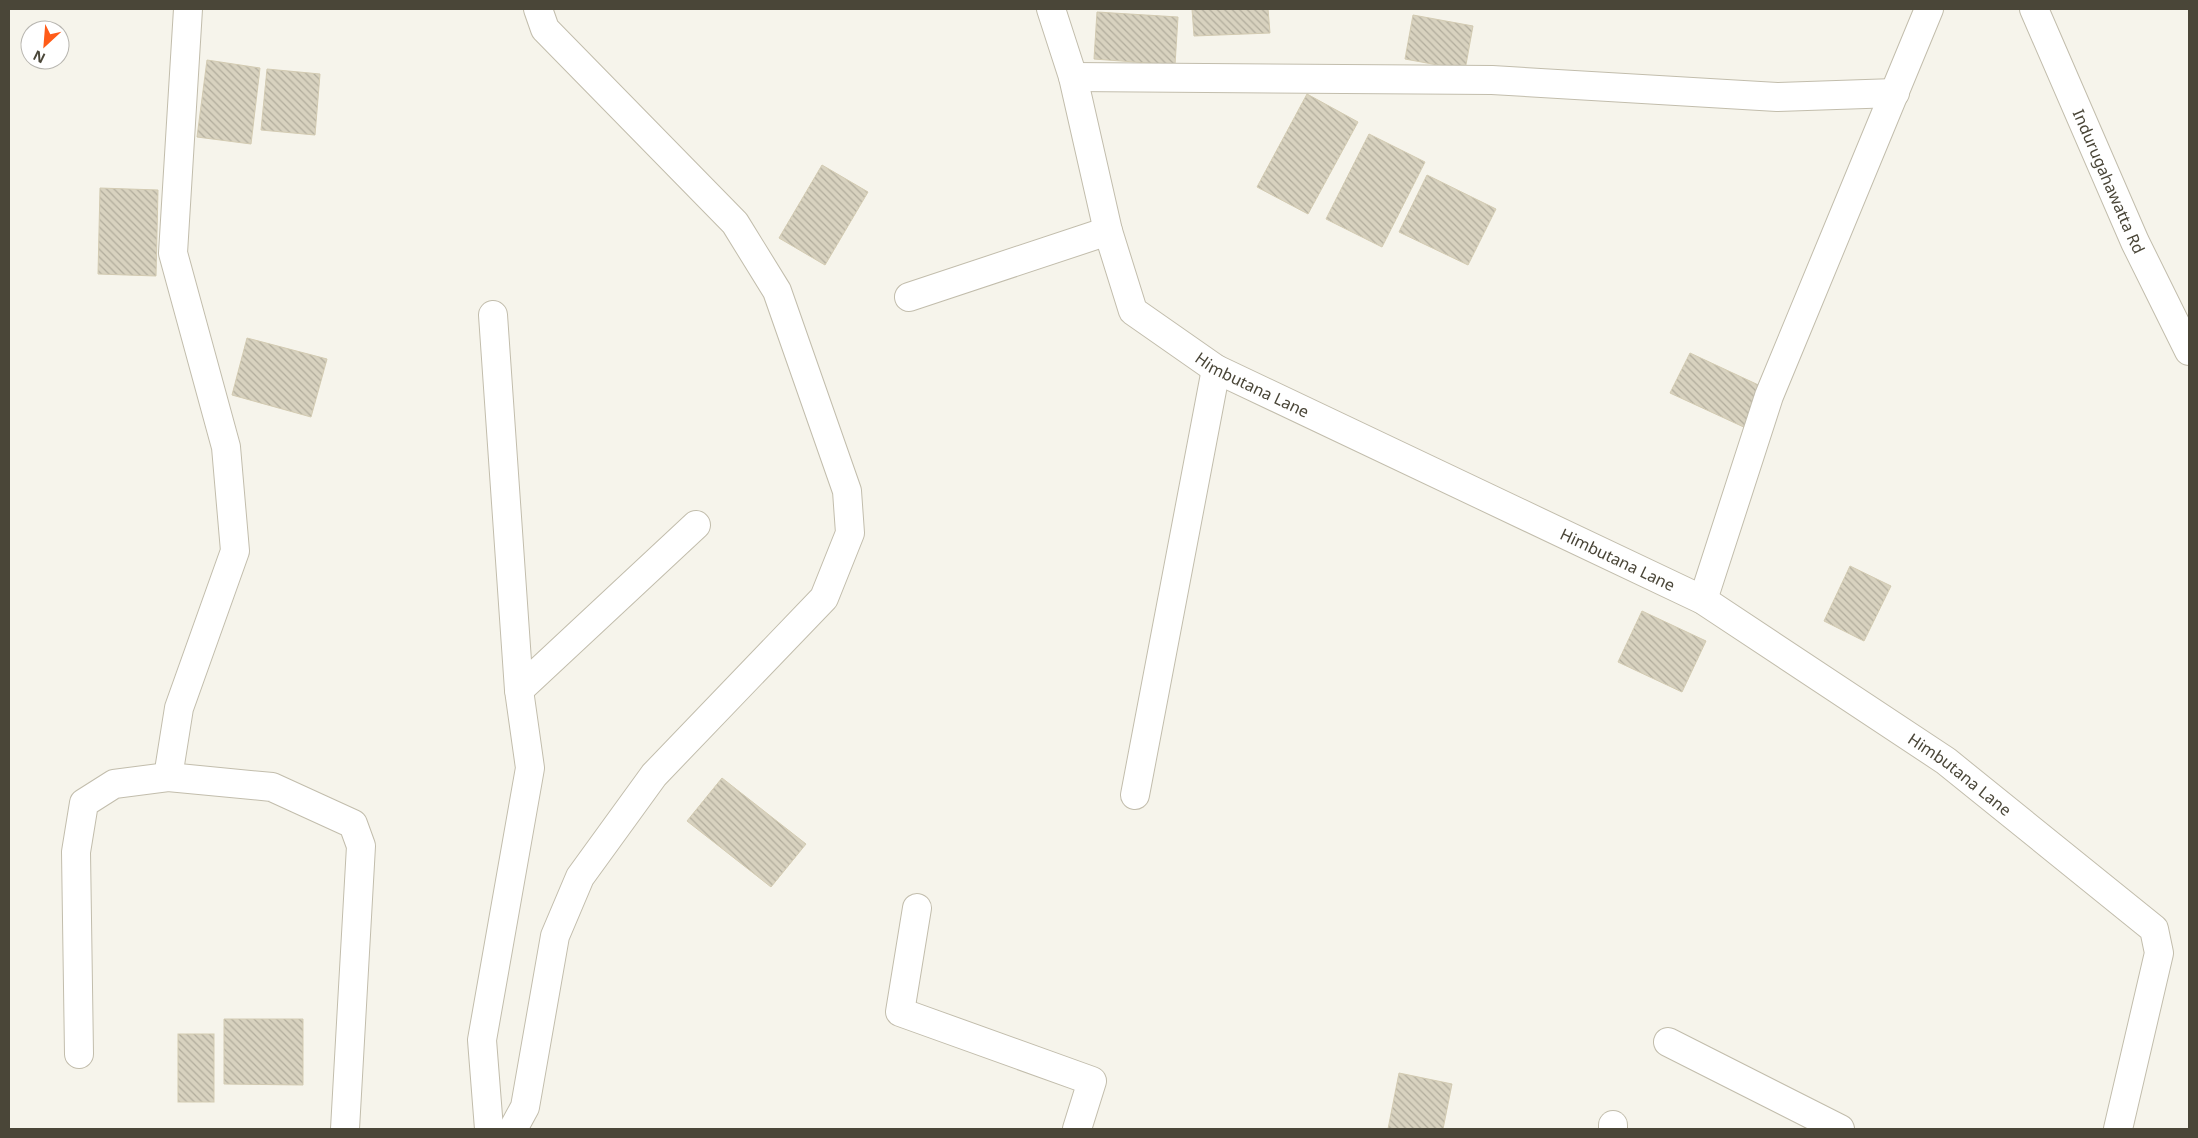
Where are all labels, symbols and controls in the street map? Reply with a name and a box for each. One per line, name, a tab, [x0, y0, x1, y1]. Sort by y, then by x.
north arrow	[20, 20, 70, 70]
text: N	[30, 46, 48, 68]
street label: Indurugahawatta Rd	[2068, 106, 2150, 257]
street label: Himbutana Lane	[1191, 347, 1313, 423]
street label: Himbutana Lane	[1557, 523, 1679, 596]
street label: Himbutana Lane	[1904, 728, 2016, 821]

